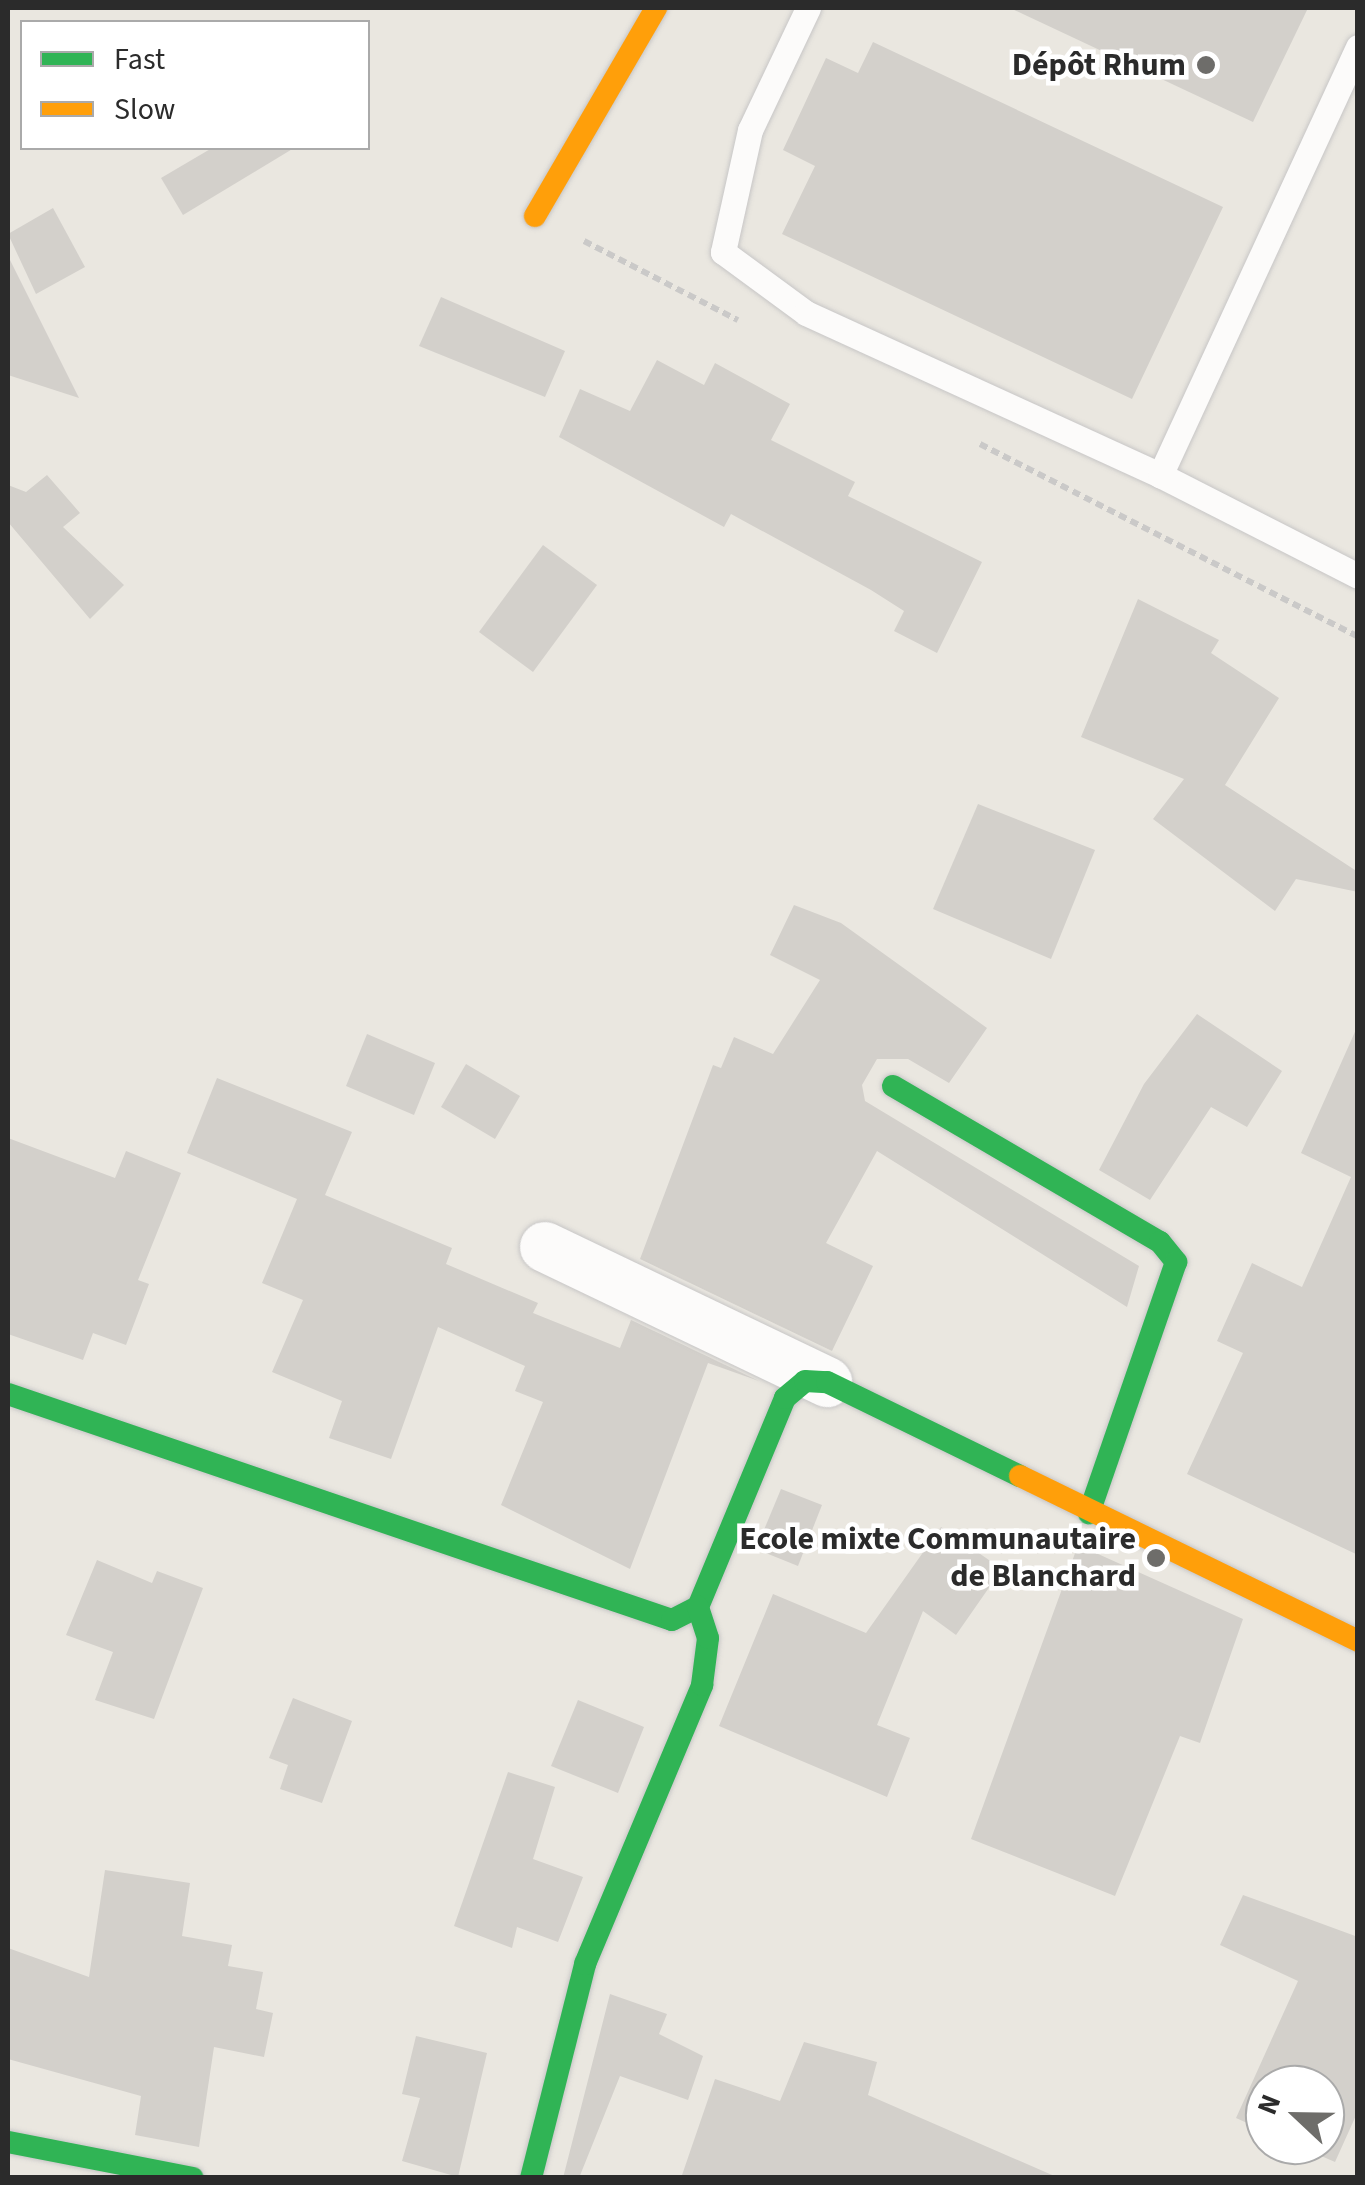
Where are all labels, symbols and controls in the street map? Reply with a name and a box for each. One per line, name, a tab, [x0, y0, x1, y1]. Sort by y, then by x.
legend	[20, 20, 370, 150]
text: Fast	[114, 38, 165, 81]
place label: Dépôt Rhum	[1012, 46, 1186, 84]
marker: Dépôt Rhum	[1195, 54, 1217, 76]
text: Slow	[114, 88, 175, 131]
place label: Ecole mixte Communautaire de Blanchard	[739, 1521, 1136, 1596]
marker: Ecole mixte Communautaire de Blanchard	[1145, 1547, 1167, 1569]
north arrow	[1245, 2065, 1345, 2165]
text: N	[1247, 2088, 1291, 2121]

